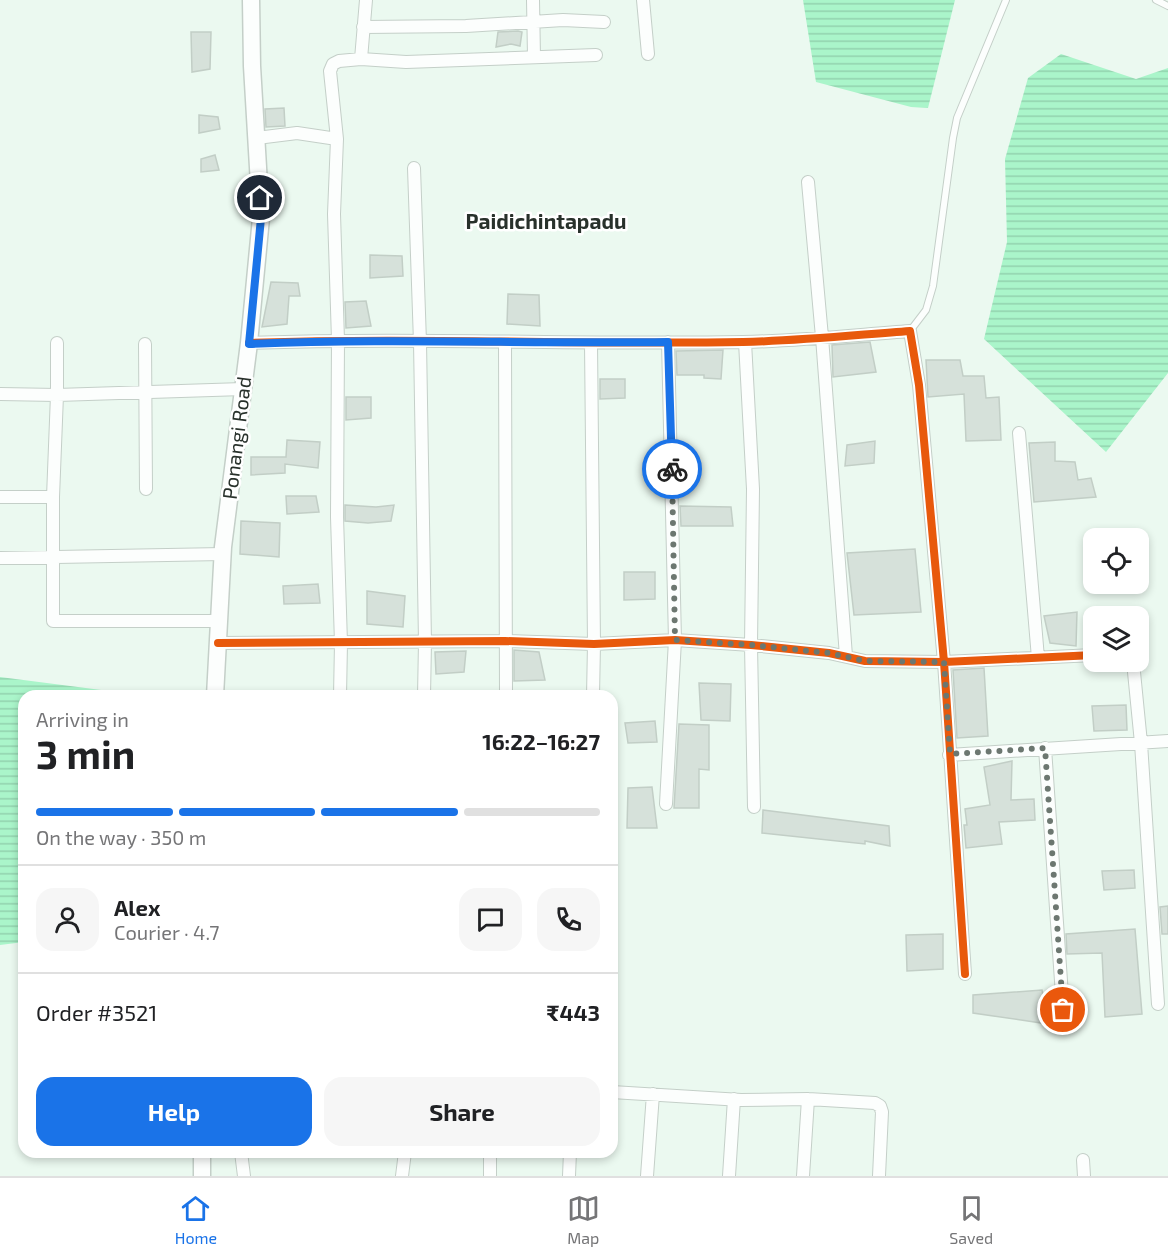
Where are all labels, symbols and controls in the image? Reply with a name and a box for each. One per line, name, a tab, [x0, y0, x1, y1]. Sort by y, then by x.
pin	[234, 172, 285, 223]
icon: home	[243, 181, 276, 214]
district label: Paidichintapadu	[466, 208, 626, 233]
street label: Ponangi Road	[217, 375, 255, 501]
courier	[642, 439, 702, 499]
icon: bike	[656, 453, 689, 486]
map controls	[1083, 528, 1149, 672]
button: locate	[1083, 528, 1149, 594]
button: layers	[1083, 606, 1149, 672]
text: Arriving in	[36, 707, 129, 731]
text: 16:22–16:27	[482, 728, 600, 754]
text: 3 min	[36, 730, 135, 777]
text: On the way · 350 m	[36, 825, 206, 849]
button: person	[36, 888, 99, 951]
button: chat	[459, 888, 522, 951]
button: phone	[537, 888, 600, 951]
text: Alex	[114, 894, 160, 920]
text: Courier · 4.7	[114, 920, 220, 944]
pin	[1037, 984, 1088, 1035]
icon: bag	[1046, 993, 1079, 1026]
text: Order #3521	[36, 999, 157, 1025]
text: ₹443	[546, 999, 600, 1025]
button: Help	[36, 1077, 312, 1146]
button: Share	[324, 1077, 600, 1146]
tab: Home	[175, 1192, 217, 1247]
tab: Map	[567, 1192, 600, 1247]
tab: Saved	[949, 1192, 993, 1247]

